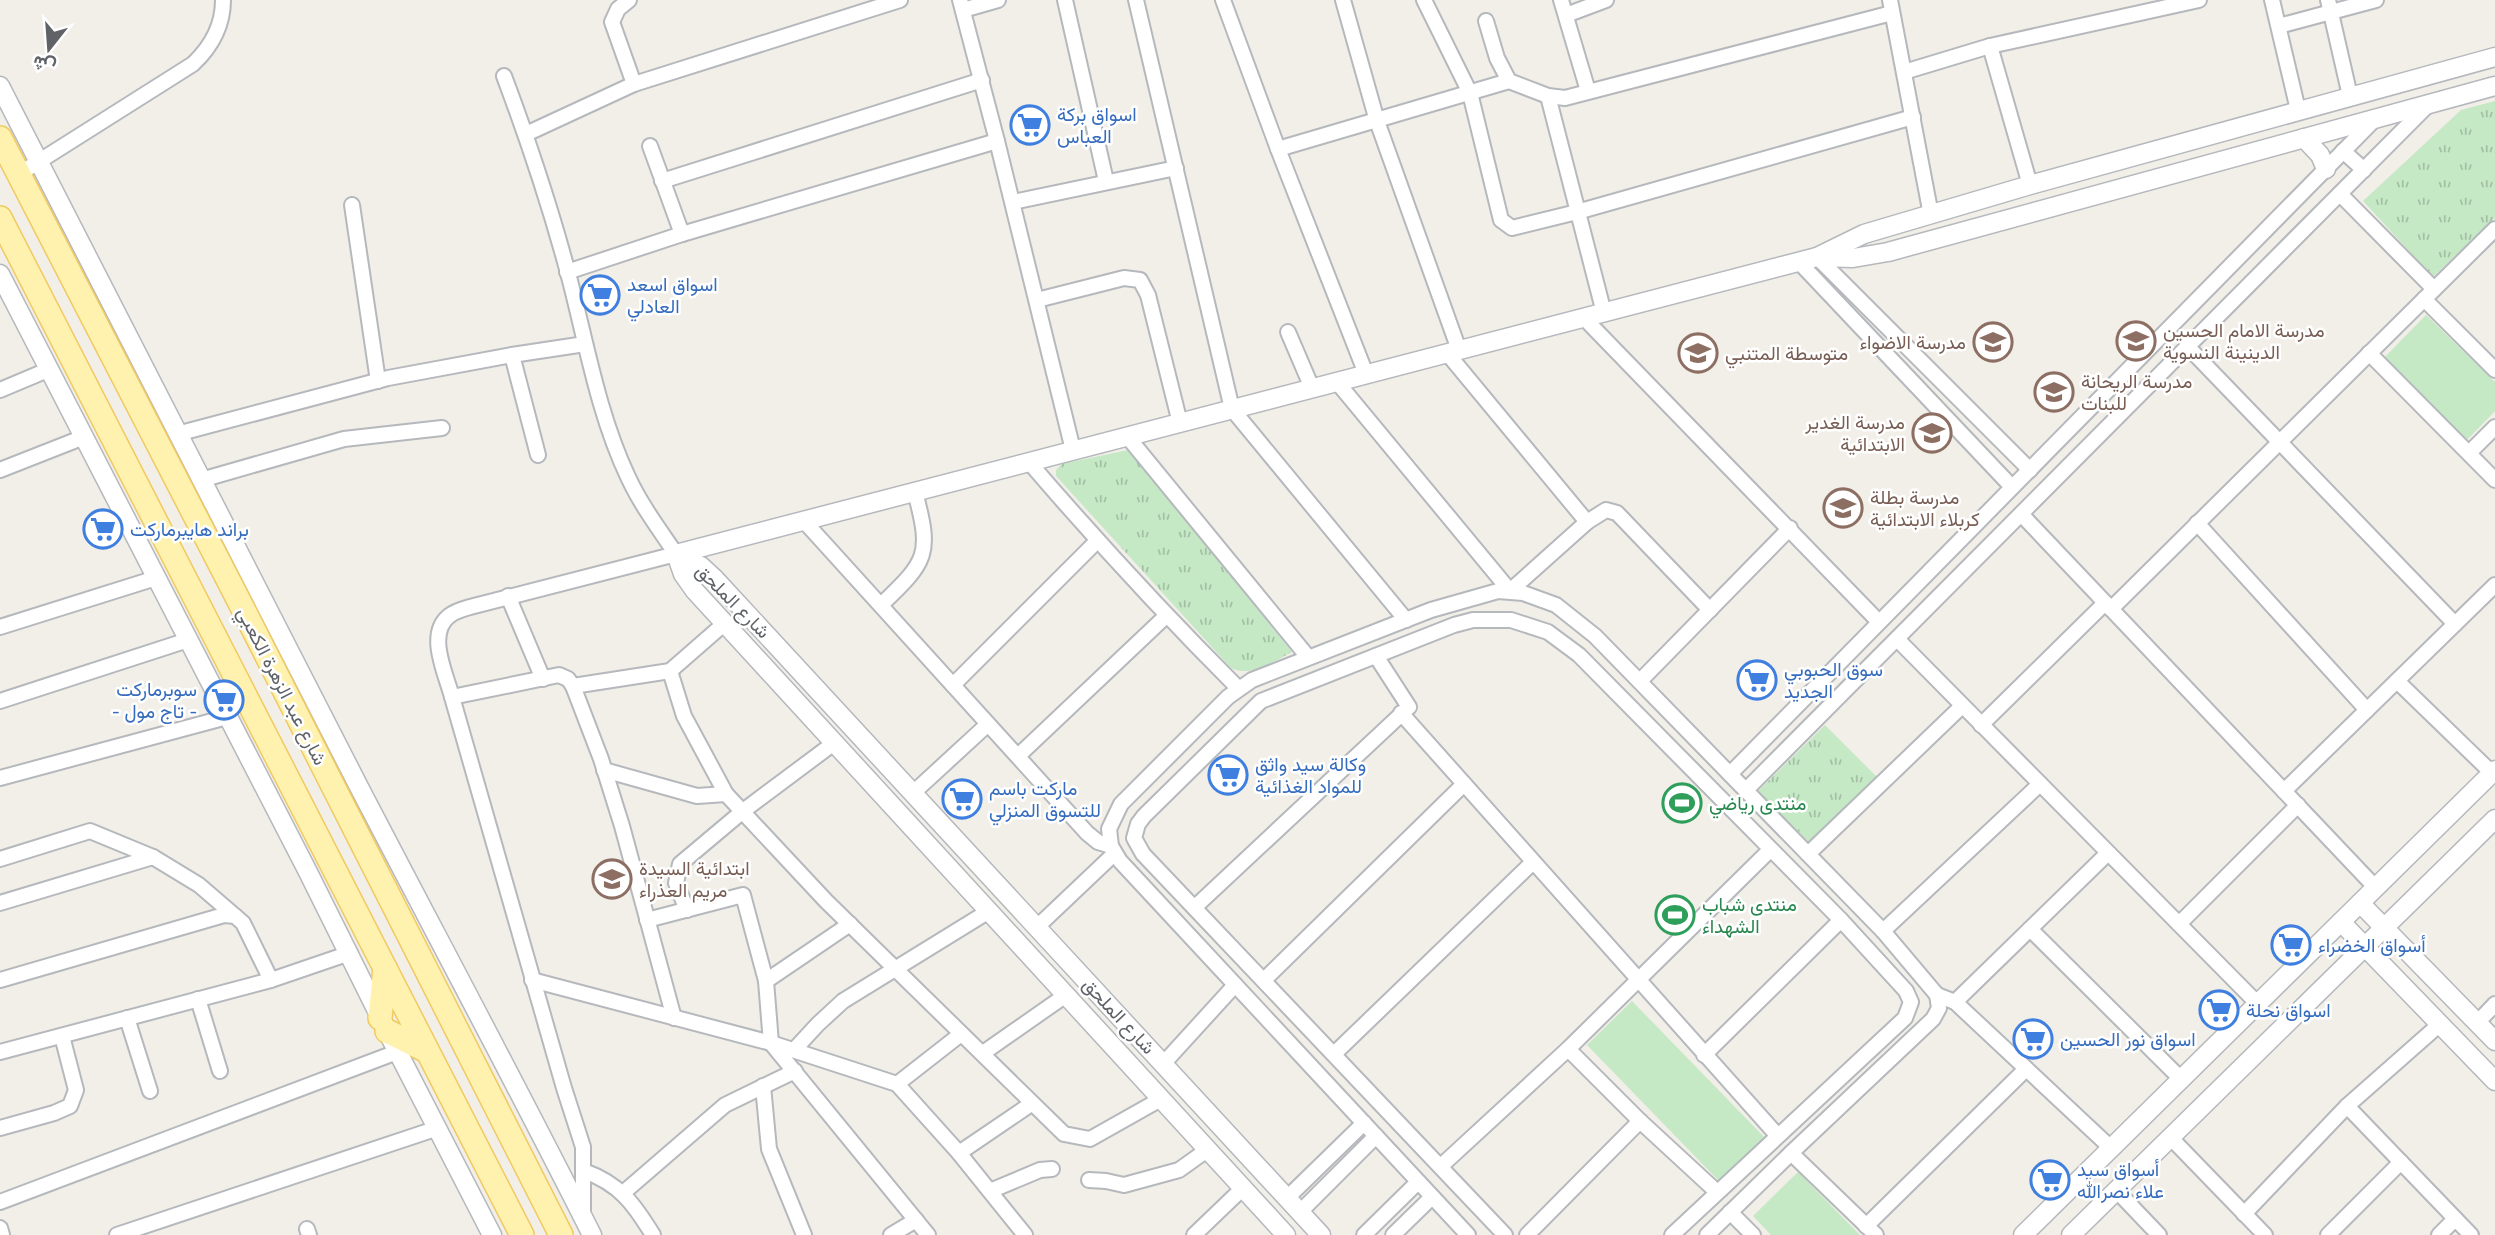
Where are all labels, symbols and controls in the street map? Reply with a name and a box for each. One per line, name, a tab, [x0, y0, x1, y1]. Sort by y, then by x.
north arrow	[14, 14, 84, 84]
text: ش	[29, 49, 59, 80]
place label: اسواق بركة العباس	[1057, 102, 1137, 149]
supermarket icon: اسواق بركة العباس	[1009, 104, 1051, 146]
place label: اسواق اسعد العادلي	[627, 272, 718, 322]
supermarket icon: اسواق اسعد العادلي	[579, 274, 621, 316]
place label: مدرسة الامام الحسين الدينينة النسوية	[2163, 318, 2325, 365]
school or university icon: مدرسة الامام الحسين الدينينة النسوية	[2115, 320, 2157, 362]
school or university icon: مدرسة الاضواء	[1972, 321, 2014, 363]
place label: مدرسة الاضواء	[1859, 330, 1966, 355]
school or university icon: متوسطة المتنبي	[1677, 332, 1719, 374]
place label: متوسطة المتنبي	[1725, 341, 1848, 369]
place label: مدرسة الريحانة للبنات	[2081, 369, 2192, 416]
school or university icon: مدرسة الريحانة للبنات	[2033, 371, 2075, 413]
place label: مدرسة الغدير الابتدائية	[1804, 410, 1905, 457]
school or university icon: مدرسة الغدير الابتدائية	[1911, 412, 1953, 454]
place label: مدرسة بطلة كربلاء الابتدائية	[1870, 485, 1980, 532]
school or university icon: مدرسة بطلة كربلاء الابتدائية	[1822, 487, 1864, 529]
supermarket icon: براند هايبرماركت	[82, 508, 124, 550]
place label: براند هايبرماركت	[130, 517, 249, 542]
street label: شارع الملحق	[690, 558, 776, 644]
street label: شارع عبد الزهرة الكعبي	[229, 603, 333, 771]
place label: سوق الحبوبي الجديد	[1784, 657, 1883, 704]
supermarket icon: سوق الحبوبي الجديد	[1736, 659, 1778, 701]
place label: سوبرماركت - تاج مول -	[111, 677, 197, 724]
supermarket icon: سوبرماركت - تاج مول -	[203, 679, 245, 721]
place label: وكالة سيد واثق للمواد الغذائية	[1255, 752, 1366, 799]
supermarket icon: وكالة سيد واثق للمواد الغذائية	[1207, 754, 1249, 796]
place label: ماركت باسم للتسوق المنزلي	[989, 776, 1101, 826]
supermarket icon: ماركت باسم للتسوق المنزلي	[941, 778, 983, 820]
sports icon: منتدى رياضي	[1661, 782, 1703, 824]
place label: منتدى رياضي	[1709, 791, 1806, 819]
place label: ابتدائية السيدة مريم العذراء	[639, 856, 750, 903]
school or university icon: ابتدائية السيدة مريم العذراء	[591, 858, 633, 900]
place label: منتدى شباب الشهداء	[1702, 892, 1797, 939]
sports icon: منتدى شباب الشهداء	[1654, 894, 1696, 936]
supermarket icon: أسواق الخضراء	[2270, 924, 2312, 966]
place label: أسواق الخضراء	[2318, 933, 2426, 958]
street label: شارع الملحق	[1077, 972, 1161, 1060]
supermarket icon: اسواق نحلة	[2198, 989, 2240, 1031]
place label: اسواق نحلة	[2246, 998, 2331, 1023]
supermarket icon: اسواق نور الحسين	[2012, 1018, 2054, 1060]
place label: اسواق نور الحسين	[2060, 1027, 2196, 1052]
place label: أسواق سيد علاء نصرالله	[2077, 1157, 2164, 1204]
supermarket icon: أسواق سيد علاء نصرالله	[2029, 1159, 2071, 1201]

